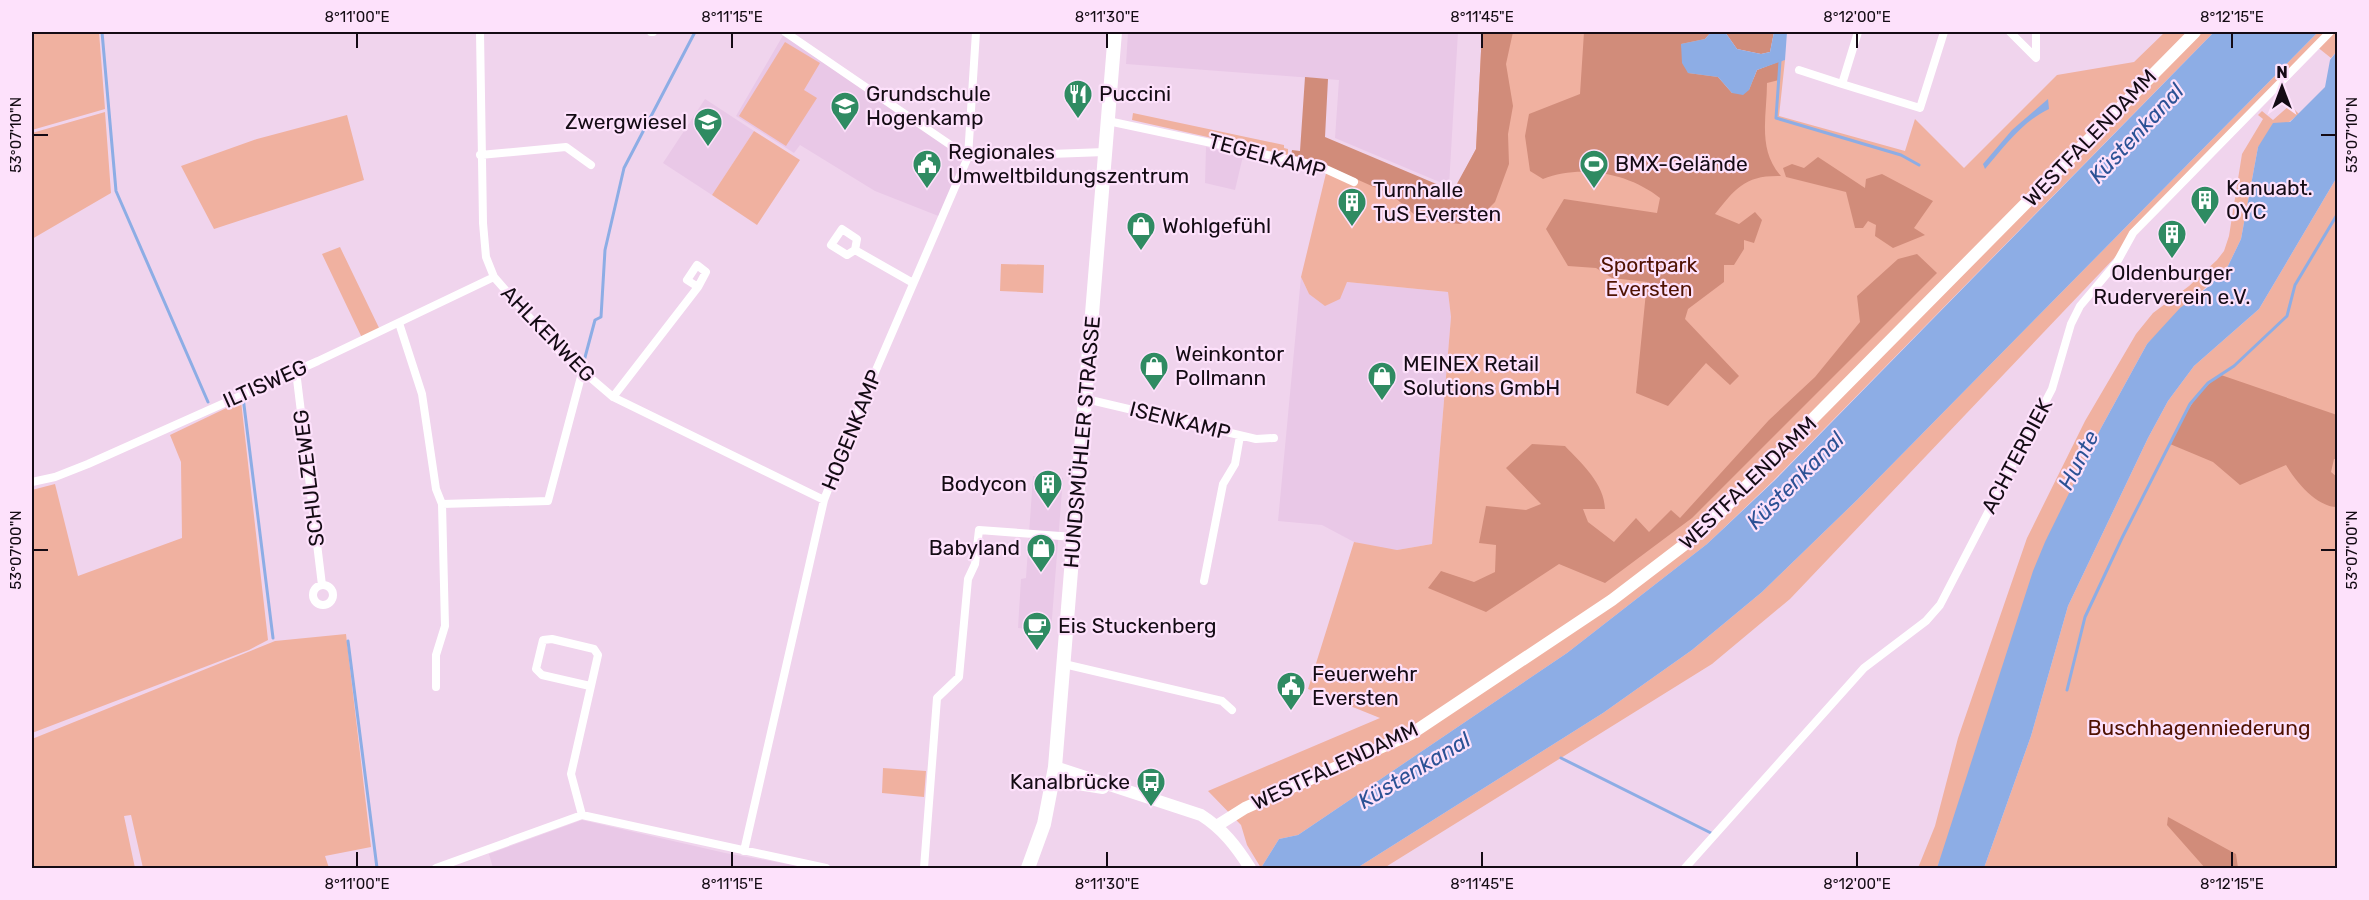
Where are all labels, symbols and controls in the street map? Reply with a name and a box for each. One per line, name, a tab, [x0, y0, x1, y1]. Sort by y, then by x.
text: 8°11'00"E	[324, 8, 390, 26]
text: 8°11'15"E	[701, 8, 763, 26]
text: 8°11'30"E	[1075, 8, 1139, 26]
text: 8°11'45"E	[1450, 8, 1514, 26]
text: 8°12'00"E	[1823, 8, 1891, 26]
text: 8°12'15"E	[2200, 8, 2264, 26]
north arrow	[2252, 57, 2312, 117]
text: N	[2276, 63, 2288, 82]
street label: WESTFALENDAMM	[2018, 64, 2161, 211]
water label: Küstenkanal	[2083, 77, 2190, 189]
restaurant icon: Puccini	[1062, 78, 1094, 120]
place label: Grundschule Hogenkamp	[866, 81, 991, 130]
place label: Puccini	[1099, 81, 1171, 106]
school or university icon: Grundschule Hogenkamp	[829, 90, 861, 132]
text: 53°07'10"N	[7, 97, 25, 173]
text: 53°07'10"N	[2343, 97, 2361, 173]
school or university icon: Zwergwiesel	[692, 106, 724, 148]
place label: Zwergwiesel	[565, 109, 687, 134]
street label: TEGELKAMP	[1206, 128, 1329, 183]
place label: Regionales Umweltbildungszentrum	[948, 139, 1189, 188]
public building icon: Regionales Umweltbildungszentrum	[911, 148, 943, 190]
sports icon: BMX-Gelände	[1578, 148, 1610, 190]
place label: BMX-Gelände	[1615, 151, 1748, 176]
place label: Kanuabt. OYC	[2226, 175, 2313, 224]
place label: Turnhalle TuS Eversten	[1373, 177, 1501, 226]
building icon: Kanuabt. OYC	[2189, 184, 2221, 226]
building icon: Turnhalle TuS Eversten	[1336, 186, 1368, 228]
shop icon: Wohlgefühl	[1125, 210, 1157, 252]
place label: Wohlgefühl	[1162, 213, 1271, 238]
building icon: Oldenburger Ruderverein e.V.	[2156, 218, 2188, 260]
park label: Sportpark Eversten	[1601, 252, 1698, 301]
place label: Oldenburger Ruderverein e.V.	[2093, 260, 2251, 309]
street label: AHLKENWEG	[496, 280, 601, 387]
street label: HUNDSMÜHLER STRASSE	[1058, 315, 1105, 569]
place label: Weinkontor Pollmann	[1175, 341, 1284, 390]
shop icon: Weinkontor Pollmann	[1138, 350, 1170, 392]
place label: MEINEX Retail Solutions GmbH	[1403, 351, 1560, 400]
street label: ILTISWEG	[219, 354, 311, 413]
shop icon: MEINEX Retail Solutions GmbH	[1366, 360, 1398, 402]
street label: HOGENKAMP	[816, 366, 887, 494]
street label: ACHTERDIEK	[1976, 394, 2058, 518]
street label: ISENKAMP	[1127, 396, 1233, 445]
street label: SCHULZEWEG	[288, 408, 329, 548]
street label: WESTFALENDAMM	[1674, 411, 1821, 554]
water label: Küstenkanal	[1741, 426, 1850, 535]
water label: Hunte	[2052, 426, 2105, 494]
building icon: Bodycon	[1032, 468, 1064, 510]
place label: Bodycon	[941, 471, 1027, 496]
text: 53°07'00"N	[7, 510, 25, 590]
text: 53°07'00"N	[2343, 510, 2361, 590]
shop icon: Babyland	[1025, 532, 1057, 574]
place label: Babyland	[929, 535, 1020, 560]
cafe icon: Eis Stuckenberg	[1021, 610, 1053, 652]
place label: Eis Stuckenberg	[1058, 613, 1217, 638]
place label: Feuerwehr Eversten	[1312, 661, 1417, 710]
public building icon: Feuerwehr Eversten	[1275, 670, 1307, 712]
park label: Buschhagenniederung	[2088, 715, 2310, 740]
street label: WESTFALENDAMM	[1248, 716, 1422, 815]
water label: Küstenkanal	[1353, 726, 1476, 815]
bus stop icon: Kanalbrücke	[1135, 766, 1167, 808]
place label: Kanalbrücke	[1010, 769, 1130, 794]
text: 8°11'00"E	[324, 875, 390, 893]
text: 8°11'15"E	[701, 875, 763, 893]
text: 8°11'30"E	[1075, 875, 1139, 893]
text: 8°11'45"E	[1450, 875, 1514, 893]
text: 8°12'00"E	[1823, 875, 1891, 893]
text: 8°12'15"E	[2200, 875, 2264, 893]

